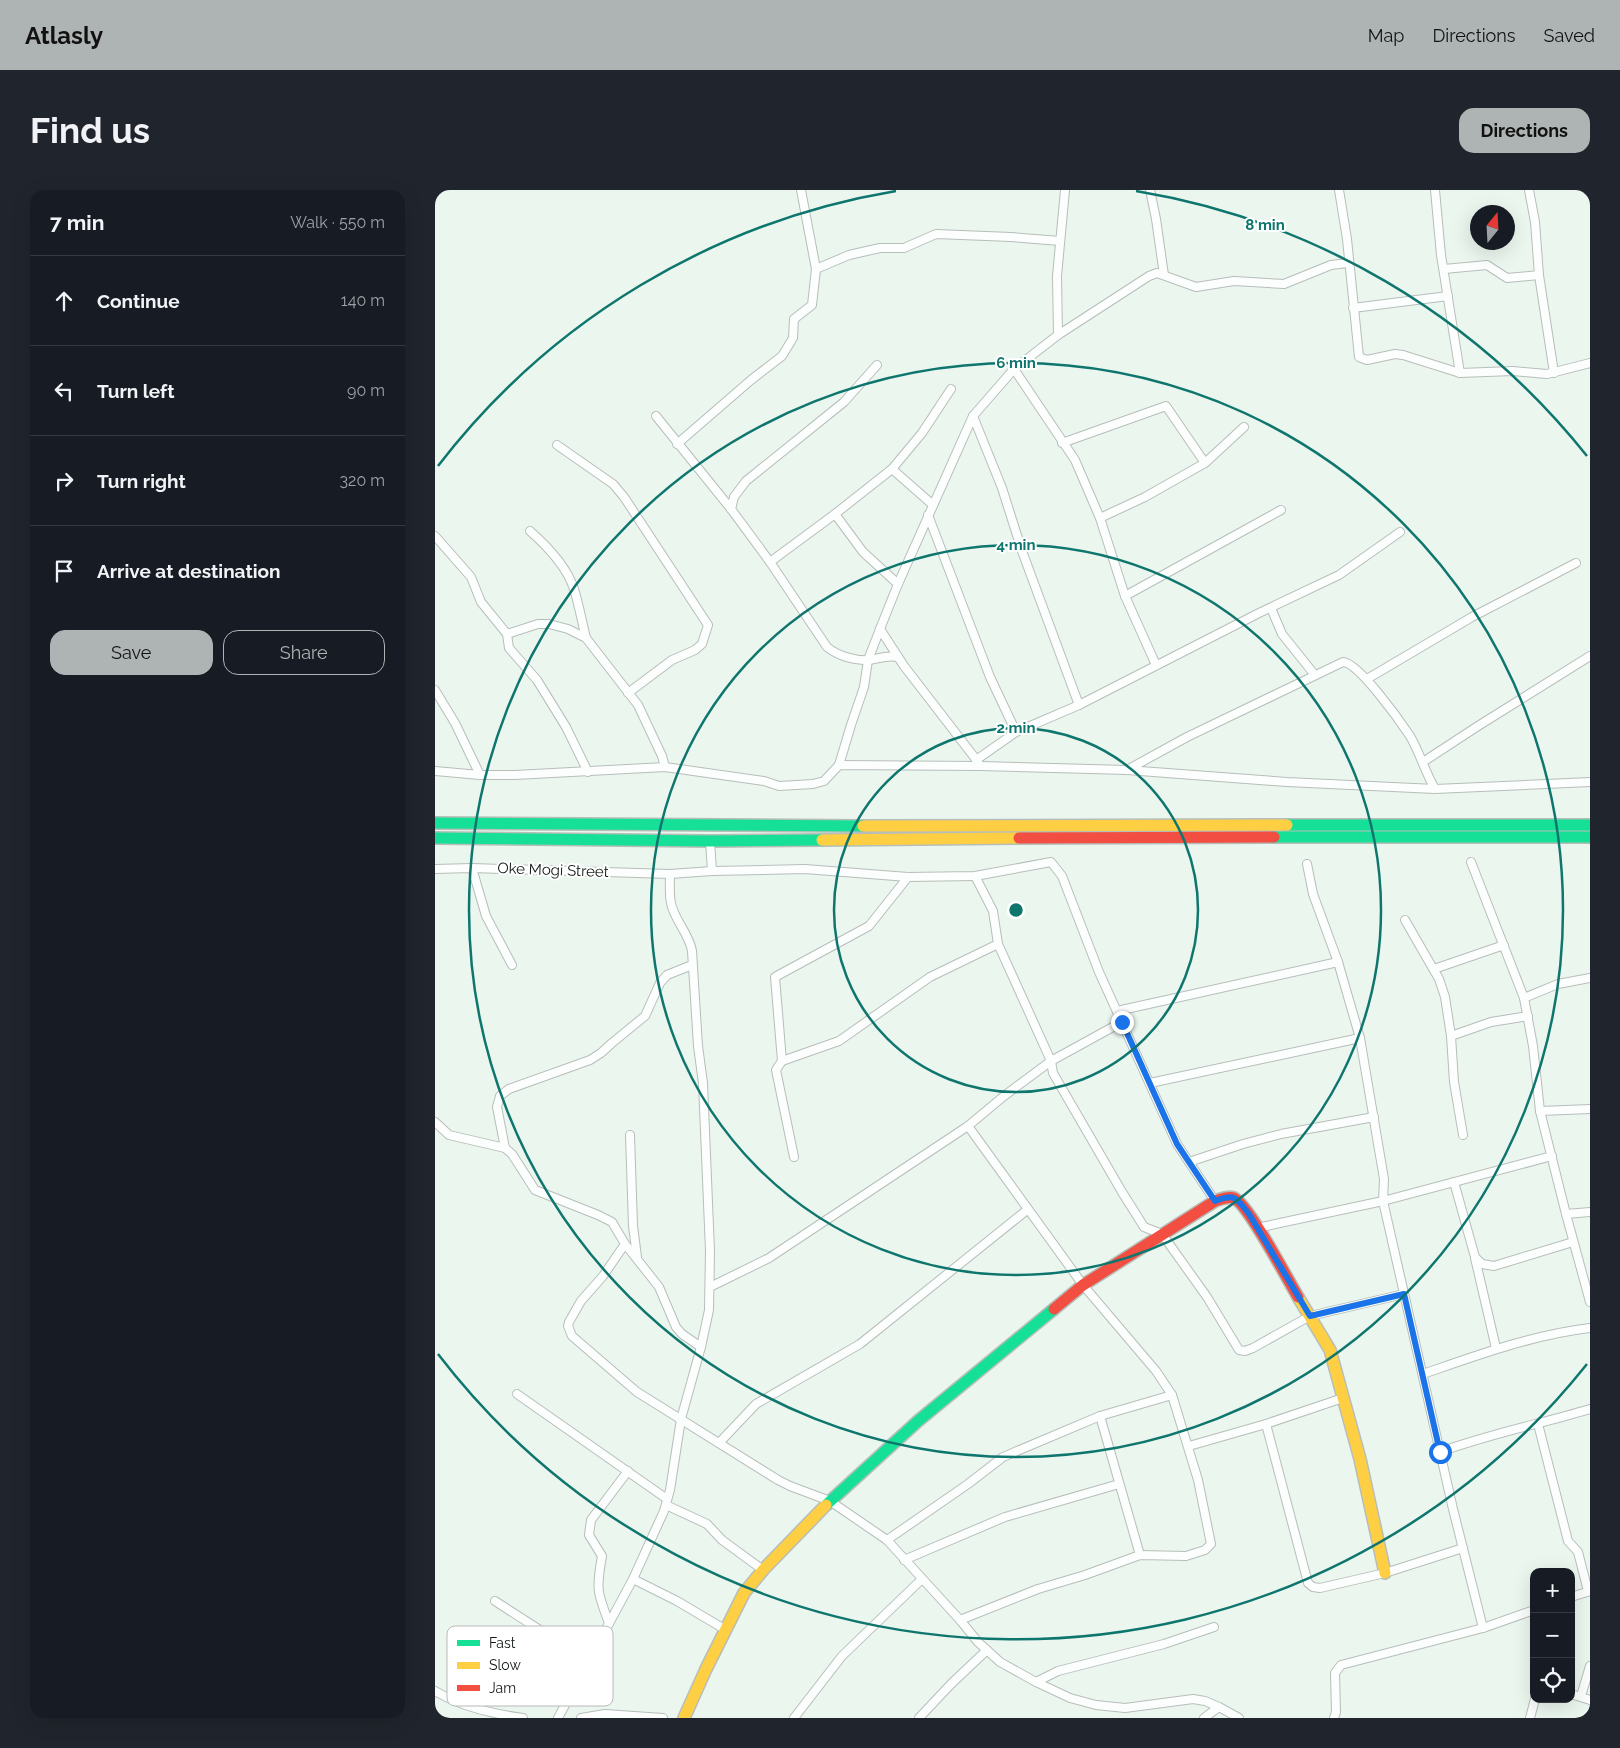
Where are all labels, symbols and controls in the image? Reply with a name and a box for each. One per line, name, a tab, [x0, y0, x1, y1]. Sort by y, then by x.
text: Atlasly	[25, 21, 103, 50]
text: Map	[1368, 25, 1404, 46]
text: Directions	[1432, 25, 1516, 46]
text: Saved	[1544, 25, 1595, 46]
button: Directions	[1459, 108, 1590, 153]
text: Find us	[30, 110, 150, 151]
north arrow	[1470, 205, 1515, 250]
text: 7 min	[50, 210, 104, 235]
text: Walk · 550 m	[290, 213, 385, 232]
text: 8 min	[1245, 216, 1285, 234]
icon: ahead	[50, 287, 78, 315]
text: Continue	[97, 290, 180, 312]
text: 140 m	[341, 291, 385, 310]
text: 6 min	[996, 354, 1036, 372]
icon: left	[50, 377, 78, 405]
text: Turn left	[97, 380, 174, 402]
text: 90 m	[347, 381, 385, 400]
icon: right	[50, 467, 78, 495]
text: Turn right	[97, 470, 186, 492]
text: 320 m	[340, 471, 385, 490]
text: 4 min	[996, 536, 1036, 554]
icon: arrive	[50, 557, 78, 585]
text: Arrive at destination	[97, 560, 281, 582]
button: Save	[50, 630, 213, 675]
button: Share	[223, 630, 385, 675]
text: 2 min	[997, 719, 1035, 737]
street label: Oke Mogi Street	[497, 859, 609, 881]
centre of rings	[1007, 901, 1025, 919]
route end	[1111, 1011, 1134, 1034]
route start	[1429, 1441, 1452, 1464]
map controls	[1530, 1568, 1575, 1703]
button: +	[1530, 1568, 1575, 1613]
button: −	[1530, 1613, 1575, 1658]
legend	[447, 1626, 613, 1706]
text: Fast	[489, 1635, 516, 1651]
text: Slow	[489, 1657, 521, 1673]
button: locate	[1530, 1658, 1575, 1703]
text: Jam	[489, 1680, 516, 1696]

